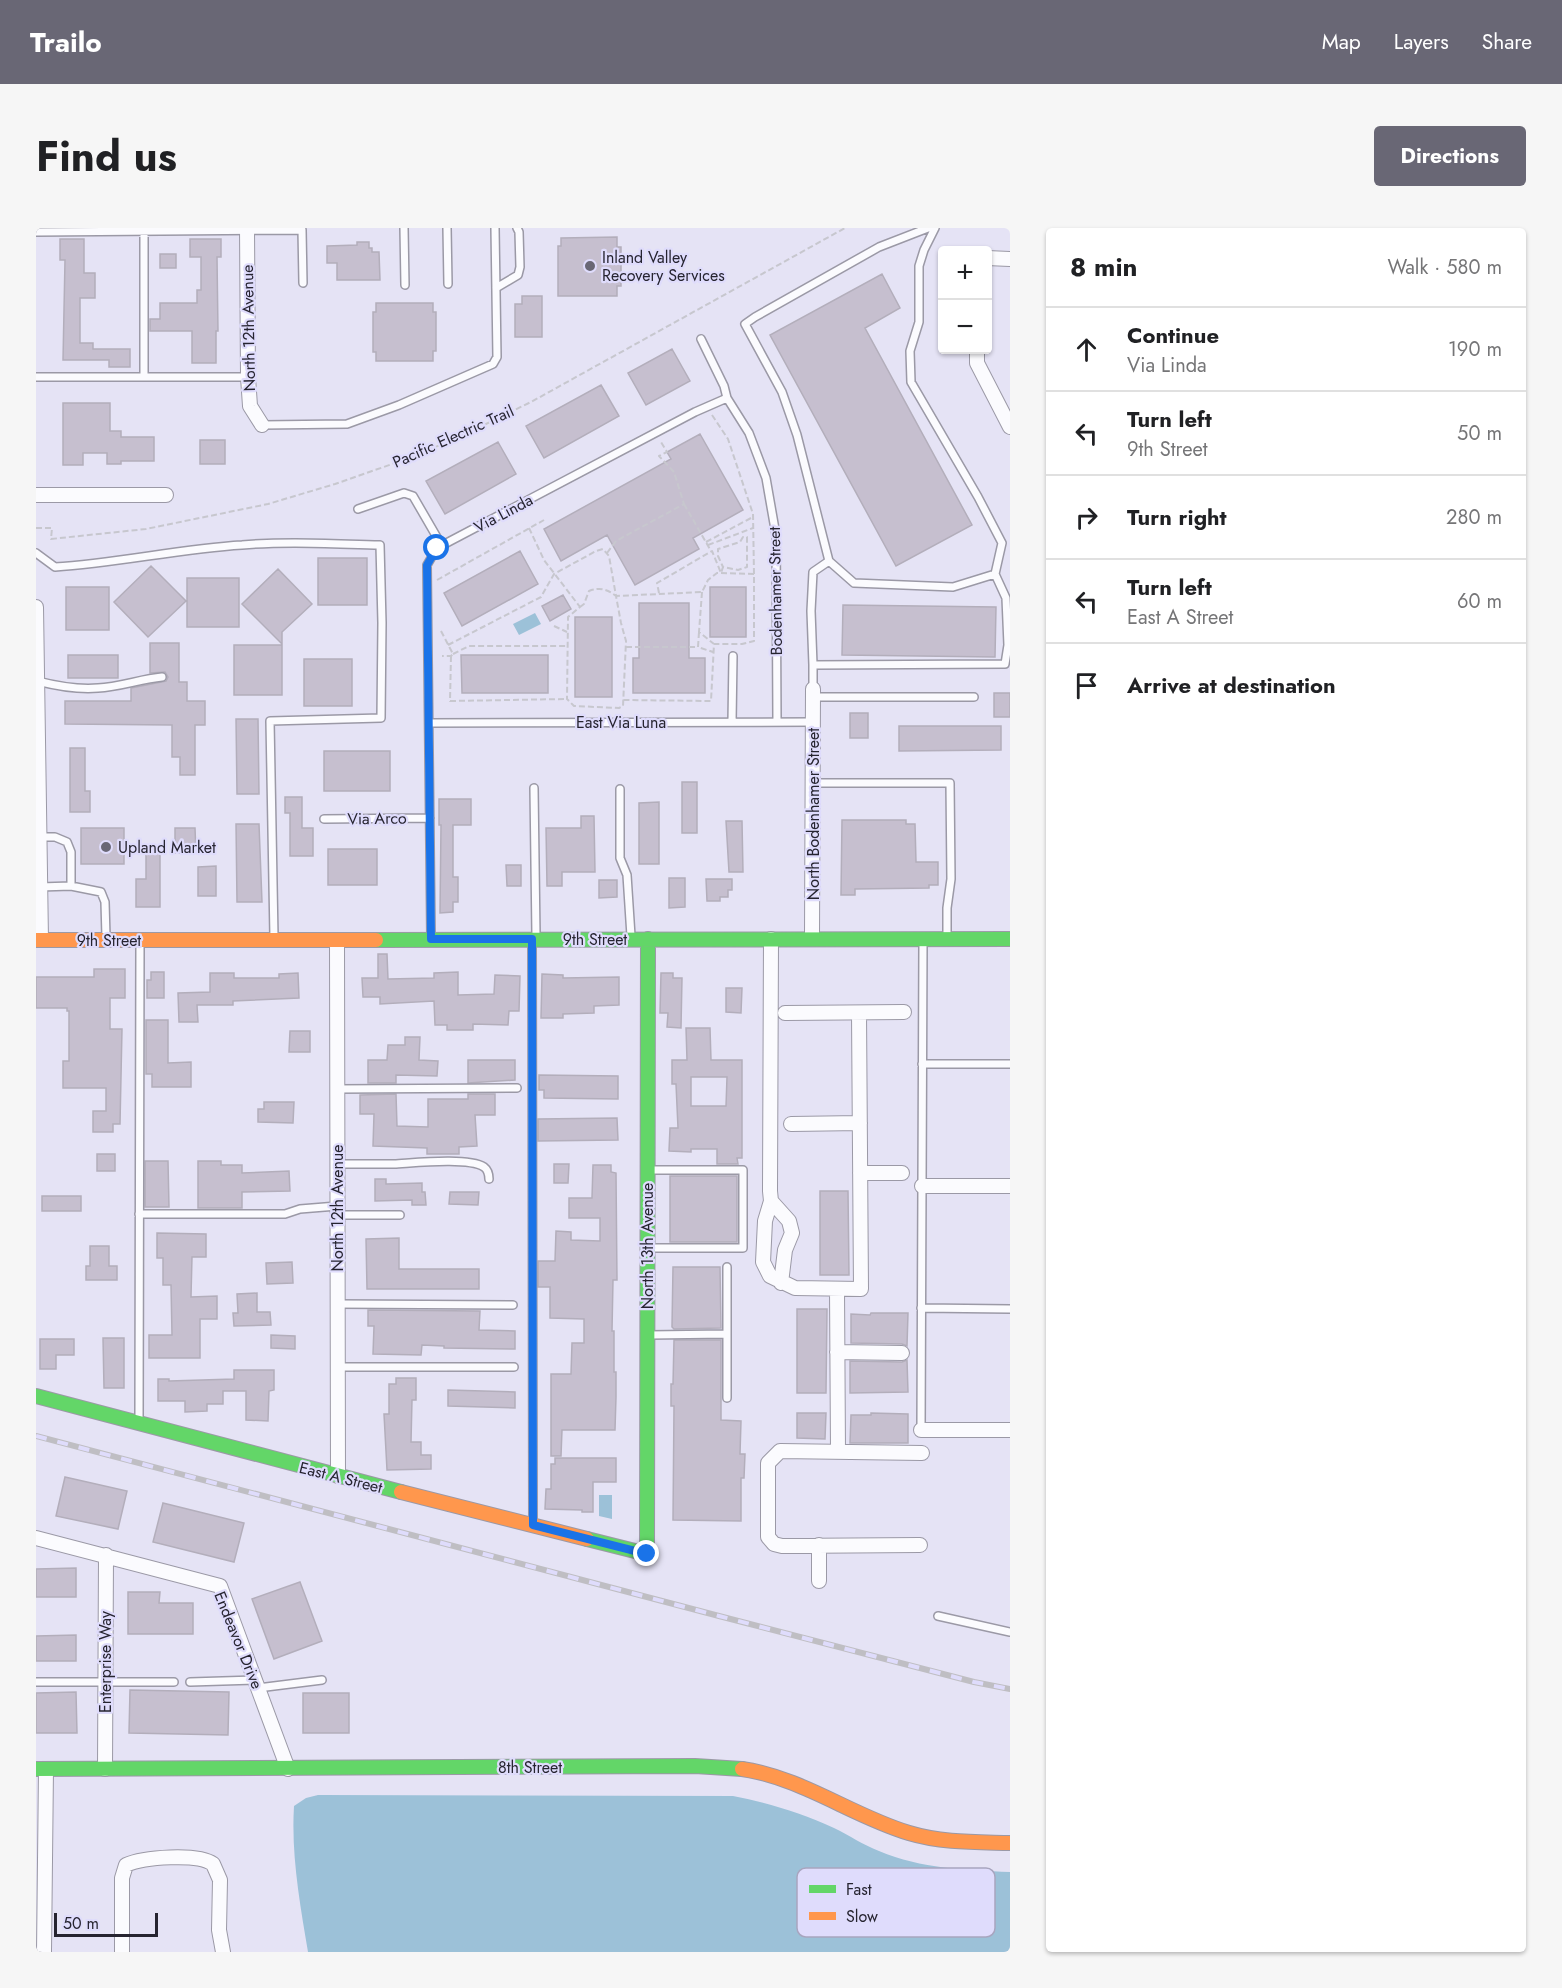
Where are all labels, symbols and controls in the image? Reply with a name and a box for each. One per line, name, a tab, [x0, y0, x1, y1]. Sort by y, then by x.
text: Trailo	[30, 22, 102, 63]
text: Map	[1322, 27, 1361, 57]
text: Layers	[1394, 27, 1449, 57]
text: Share	[1482, 27, 1532, 57]
text: Find us	[36, 126, 177, 187]
button: Directions	[1374, 126, 1526, 186]
place label: Inland Valley Recovery Services	[602, 246, 725, 287]
map controls	[938, 246, 992, 354]
button: +	[938, 246, 992, 300]
text: 8 min	[1070, 248, 1138, 286]
text: Walk · 580 m	[1387, 253, 1502, 282]
marker: Inland Valley Recovery Services	[583, 259, 597, 273]
street label: North 12th Avenue	[236, 264, 261, 392]
button: −	[938, 300, 992, 354]
text: Continue	[1127, 319, 1219, 351]
icon: ahead	[1070, 333, 1103, 366]
text: 190 m	[1448, 335, 1502, 364]
text: Via Linda	[1127, 351, 1207, 380]
street label: Pacific Electric Trail	[389, 399, 517, 473]
text: Turn left	[1127, 403, 1212, 435]
icon: left	[1070, 417, 1103, 450]
text: 50 m	[1457, 419, 1502, 448]
text: 9th Street	[1127, 435, 1208, 464]
street label: Via Linda	[470, 488, 537, 539]
icon: right	[1070, 501, 1103, 534]
text: Turn right	[1127, 501, 1227, 533]
text: 280 m	[1446, 503, 1502, 532]
street label: Bodenhamer Street	[763, 526, 788, 656]
route start	[423, 534, 449, 560]
text: Turn left	[1127, 571, 1212, 603]
icon: left	[1070, 585, 1103, 618]
text: 60 m	[1457, 587, 1502, 616]
text: East A Street	[1127, 603, 1233, 632]
icon: arrive	[1070, 669, 1103, 702]
text: Arrive at destination	[1127, 669, 1336, 701]
street label: East Via Luna	[576, 711, 666, 734]
street label: North Bodenhamer Street	[802, 728, 825, 900]
street label: Via Arco	[347, 806, 407, 831]
place label: Upland Market	[118, 836, 216, 859]
marker: Upland Market	[99, 840, 113, 854]
street label: 9th Street	[563, 928, 627, 951]
street label: 9th Street	[77, 929, 141, 952]
street label: North 12th Avenue	[326, 1145, 349, 1271]
street label: North 13th Avenue	[636, 1183, 659, 1309]
street label: East A Street	[297, 1456, 385, 1499]
route end	[633, 1540, 659, 1566]
street label: Endeavor Drive	[208, 1588, 269, 1693]
street label: Enterprise Way	[94, 1610, 117, 1713]
street label: 8th Street	[498, 1756, 562, 1779]
legend	[797, 1868, 995, 1937]
text: Fast	[846, 1878, 872, 1901]
text: Slow	[846, 1905, 878, 1928]
scale bar	[54, 1910, 158, 1938]
text: 50 m	[63, 1912, 99, 1935]

